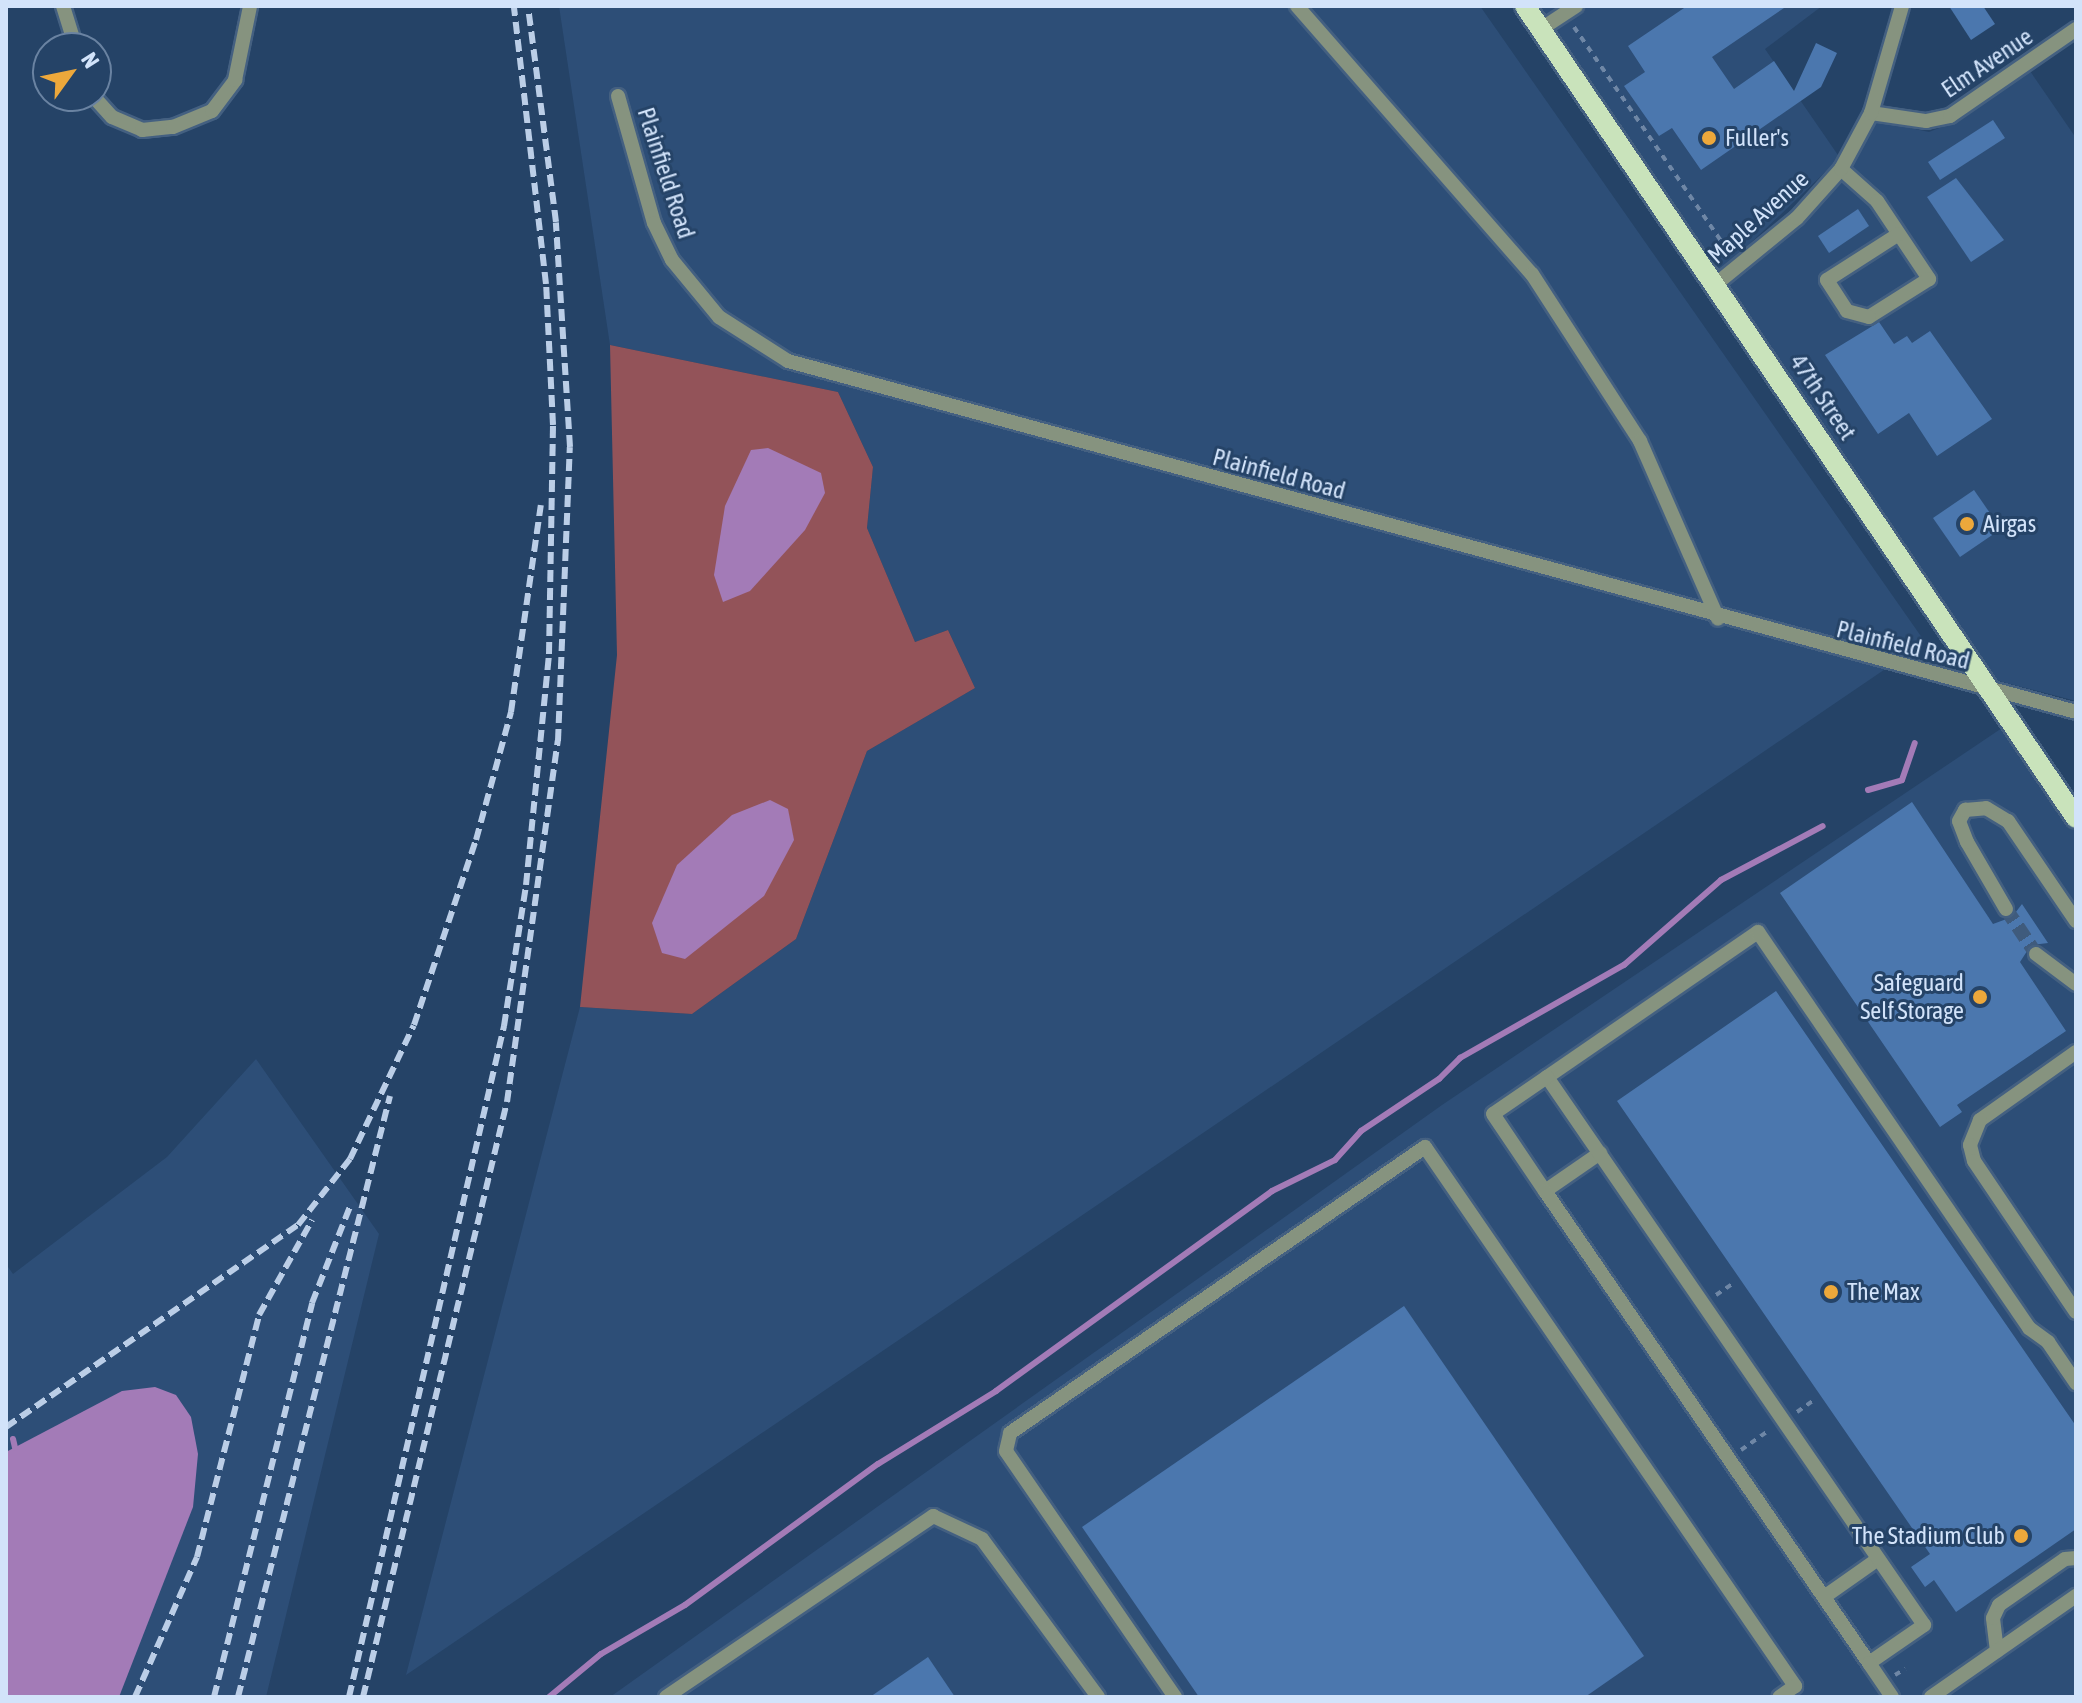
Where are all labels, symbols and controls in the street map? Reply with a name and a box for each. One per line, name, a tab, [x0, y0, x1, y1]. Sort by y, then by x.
street label: Elm Avenue	[1936, 22, 2038, 104]
north arrow	[32, 32, 112, 112]
text: N	[76, 47, 105, 73]
street label: Plainfield Road	[631, 104, 701, 242]
place label: Fuller's	[1725, 124, 1789, 152]
marker: Fuller's	[1700, 129, 1718, 147]
street label: Maple Avenue	[1702, 164, 1814, 270]
street label: 47th Street	[1784, 349, 1862, 445]
street label: Plainfield Road	[1210, 442, 1348, 506]
place label: Airgas	[1983, 510, 2036, 538]
marker: Airgas	[1958, 515, 1976, 533]
street label: Plainfield Road	[1833, 615, 1973, 675]
place label: Safeguard Self Storage	[1860, 969, 1964, 1025]
marker: Safeguard Self Storage	[1971, 988, 1989, 1006]
place label: The Max	[1847, 1278, 1920, 1306]
marker: The Max	[1822, 1283, 1840, 1301]
place label: The Stadium Club	[1852, 1522, 2005, 1550]
marker: The Stadium Club	[2012, 1527, 2030, 1545]

